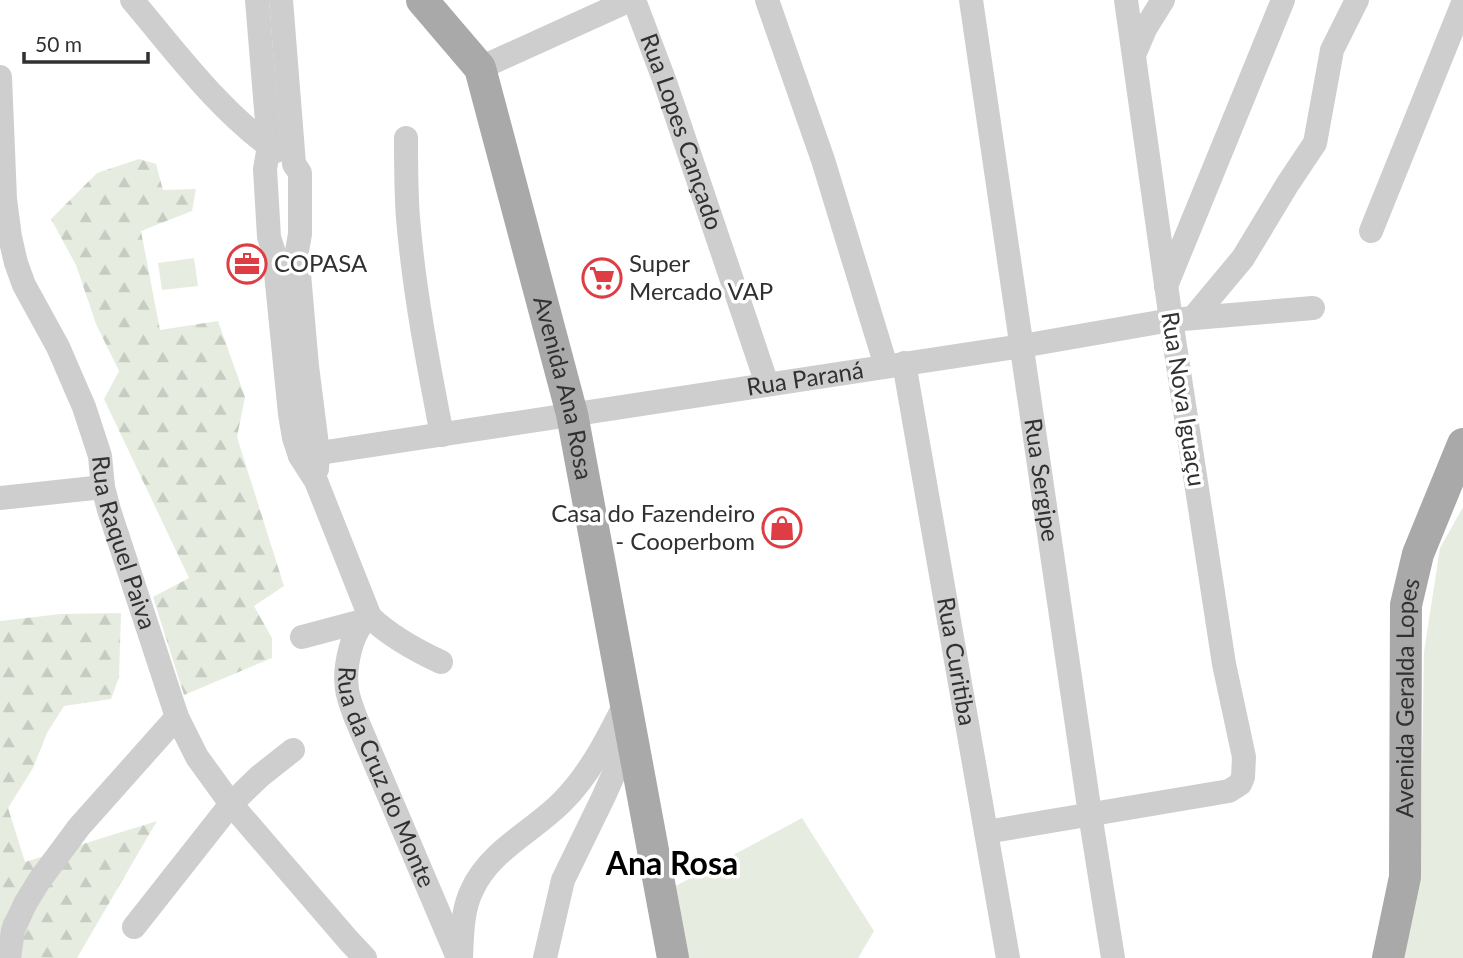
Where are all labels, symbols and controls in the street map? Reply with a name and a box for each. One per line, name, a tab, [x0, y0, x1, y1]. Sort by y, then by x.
scale bar	[24, 21, 149, 65]
street label: Rua Lopes Cançado	[635, 29, 730, 233]
text: 50 m	[35, 31, 82, 56]
office icon: COPASA	[226, 243, 268, 285]
place label: COPASA	[274, 248, 368, 277]
place label: Super Mercado VAP	[629, 248, 773, 305]
supermarket icon: Super Mercado VAP	[581, 257, 623, 299]
street label: Avenida Ana Rosa	[528, 293, 600, 482]
street label: Rua Nova Iguaçu	[1156, 309, 1213, 488]
street label: Rua Paraná	[745, 354, 865, 401]
street label: Rua Sergipe	[1019, 416, 1066, 543]
street label: Rua Raquel Paiva	[87, 454, 163, 633]
place label: Casa do Fazendeiro - Cooperbom	[551, 498, 755, 555]
shop icon: Casa do Fazendeiro - Cooperbom	[761, 507, 803, 549]
street label: Avenida Geralda Lopes	[1389, 575, 1425, 818]
street label: Rua Curitiba	[932, 595, 983, 728]
street label: Rua da Cruz do Monte	[333, 666, 442, 891]
district label: Ana Rosa	[605, 843, 738, 882]

